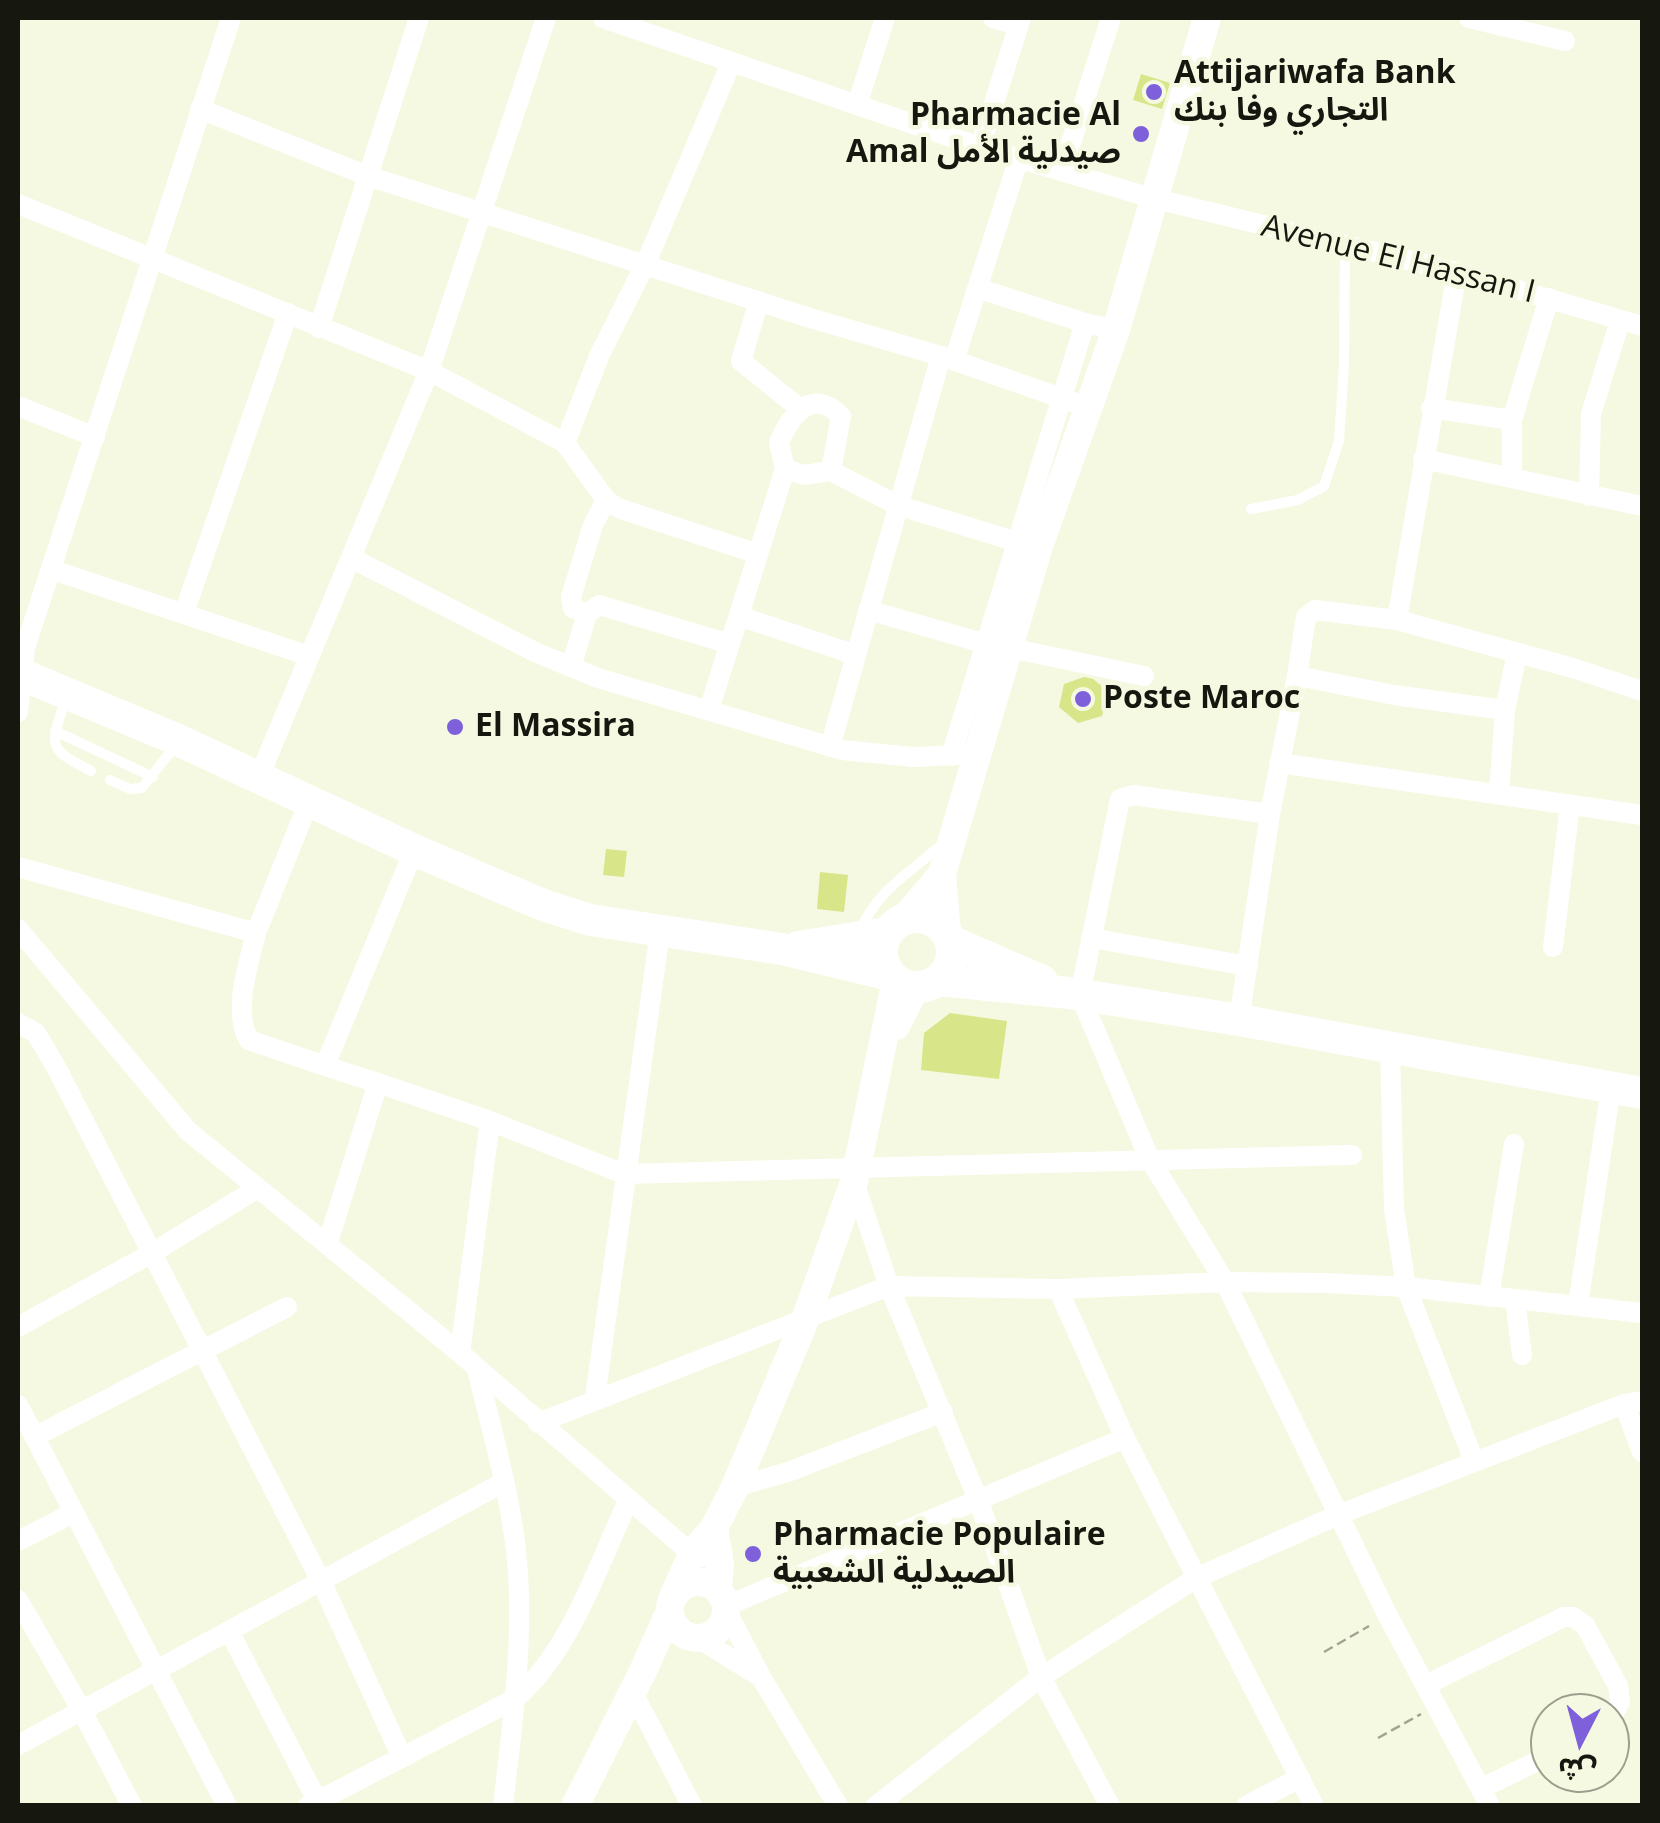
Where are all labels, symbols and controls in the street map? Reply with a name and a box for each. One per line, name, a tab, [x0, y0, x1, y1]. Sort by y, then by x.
place label: Attijariwafa Bank التجاري وفا بنك	[1174, 55, 1455, 130]
marker: Attijariwafa Bank التجاري وفا بنك	[1143, 81, 1165, 103]
place label: Pharmacie Al Amal صيدلية الأمل	[846, 97, 1121, 172]
marker: Pharmacie Al Amal صيدلية الأمل	[1130, 123, 1152, 145]
street label: Avenue El Hassan I	[1257, 207, 1539, 313]
place label: Poste Maroc	[1103, 680, 1300, 718]
marker: Poste Maroc	[1072, 688, 1094, 710]
place label: El Massira	[475, 708, 636, 746]
marker: El Massira	[444, 716, 466, 738]
place label: Pharmacie Populaire الصيدلية الشعبية	[773, 1517, 1106, 1592]
marker: Pharmacie Populaire الصيدلية الشعبية	[742, 1543, 764, 1565]
north arrow	[1530, 1693, 1630, 1793]
text: ش	[1556, 1750, 1598, 1792]

